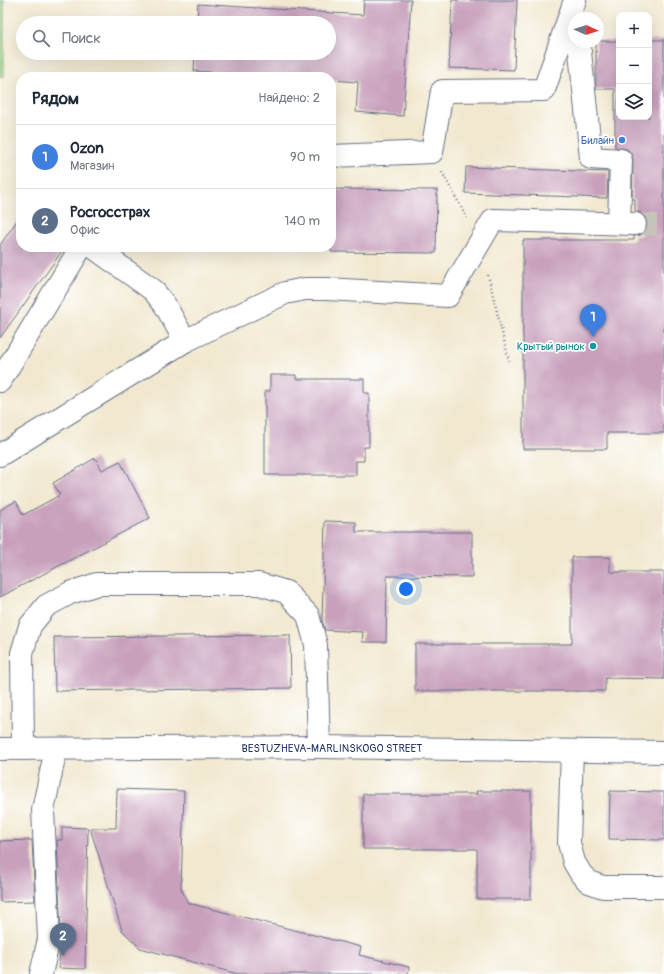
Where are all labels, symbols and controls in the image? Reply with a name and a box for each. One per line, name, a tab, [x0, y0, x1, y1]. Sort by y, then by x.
north arrow	[568, 12, 604, 48]
map controls	[616, 12, 652, 120]
button: +	[616, 12, 652, 48]
search box	[16, 16, 336, 60]
icon: search	[30, 27, 52, 49]
text: Поиск	[62, 29, 101, 48]
button: −	[616, 48, 652, 84]
button: layers	[616, 84, 652, 120]
text: Рядом	[32, 88, 79, 109]
text: Найдено: 2	[258, 90, 320, 106]
place label: Билайн	[581, 134, 614, 147]
marker: Билайн	[617, 135, 627, 145]
text: Ozon	[70, 139, 104, 158]
text: 1	[42, 149, 48, 165]
text: 90 m	[290, 149, 320, 165]
text: Магазин	[70, 158, 114, 174]
text: Росгосстрах	[70, 203, 150, 222]
text: 2	[41, 213, 49, 229]
text: 140 m	[284, 213, 320, 229]
text: Офис	[70, 222, 100, 238]
pin: 1	[580, 304, 606, 337]
place label: Крытый рынок	[517, 340, 585, 353]
marker: Крытый рынок	[588, 341, 598, 351]
your location	[396, 579, 416, 599]
street label: BESTUZHEVA-MARLINSKOGO STREET	[242, 742, 422, 755]
pin: 2	[50, 923, 76, 956]

